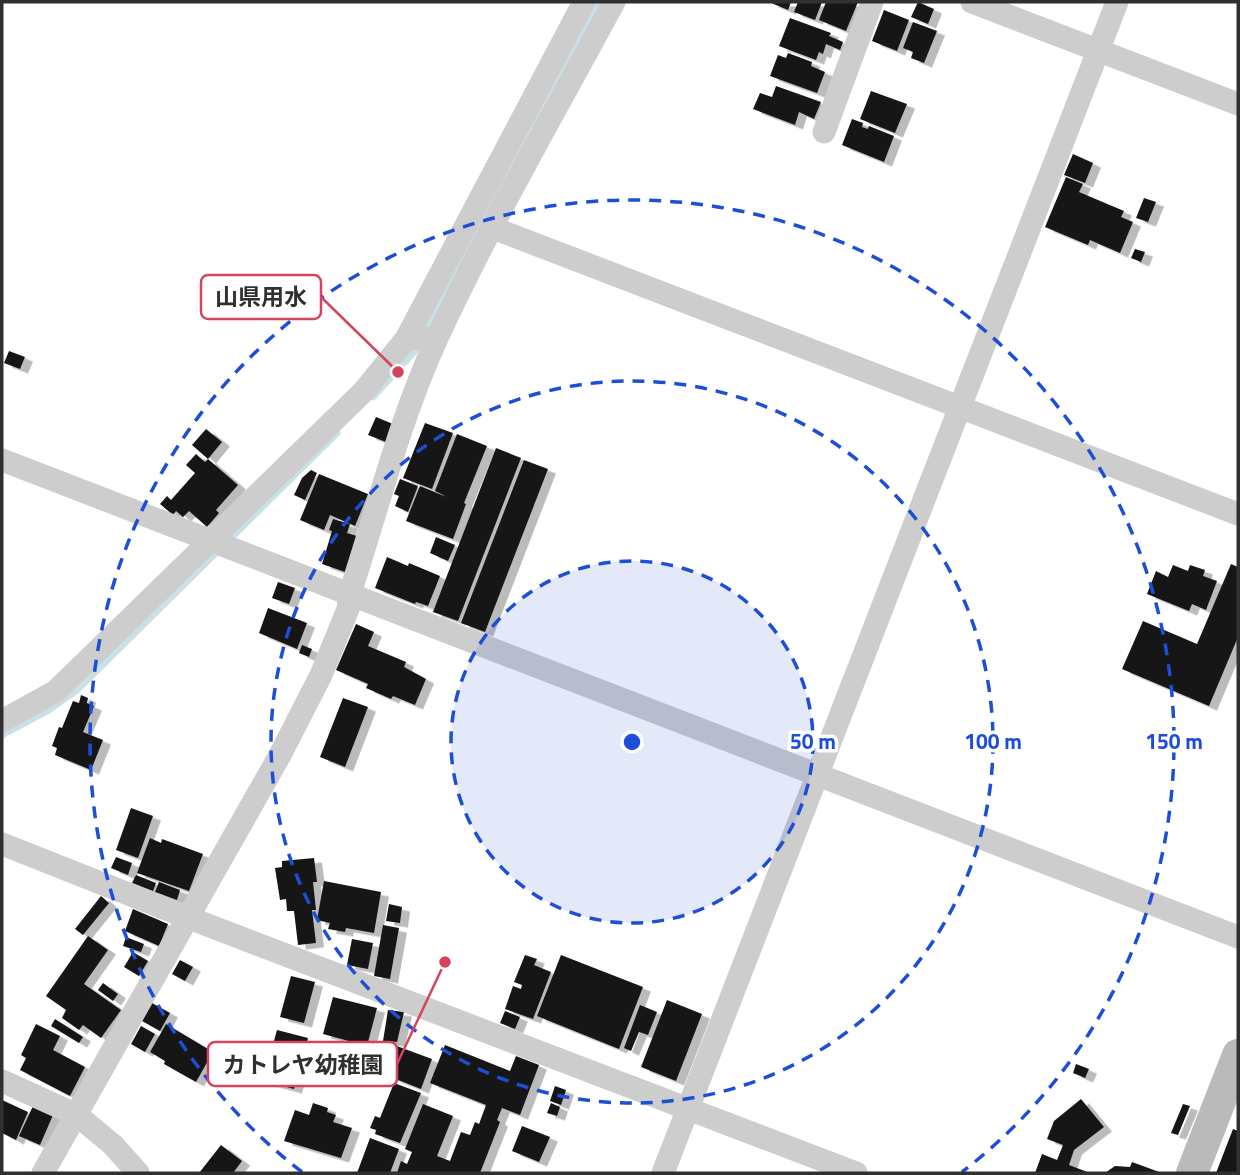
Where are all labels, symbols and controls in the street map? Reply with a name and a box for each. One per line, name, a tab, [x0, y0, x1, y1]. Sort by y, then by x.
callout: 山県用水	[201, 275, 321, 319]
text: 山県用水	[215, 279, 307, 314]
text: 50 m	[790, 725, 836, 757]
text: 100 m	[964, 725, 1022, 757]
text: 150 m	[1145, 725, 1203, 757]
centre of rings	[620, 730, 644, 754]
callout: カトレヤ幼稚園	[208, 1042, 397, 1086]
text: カトレヤ幼稚園	[223, 1047, 384, 1082]

